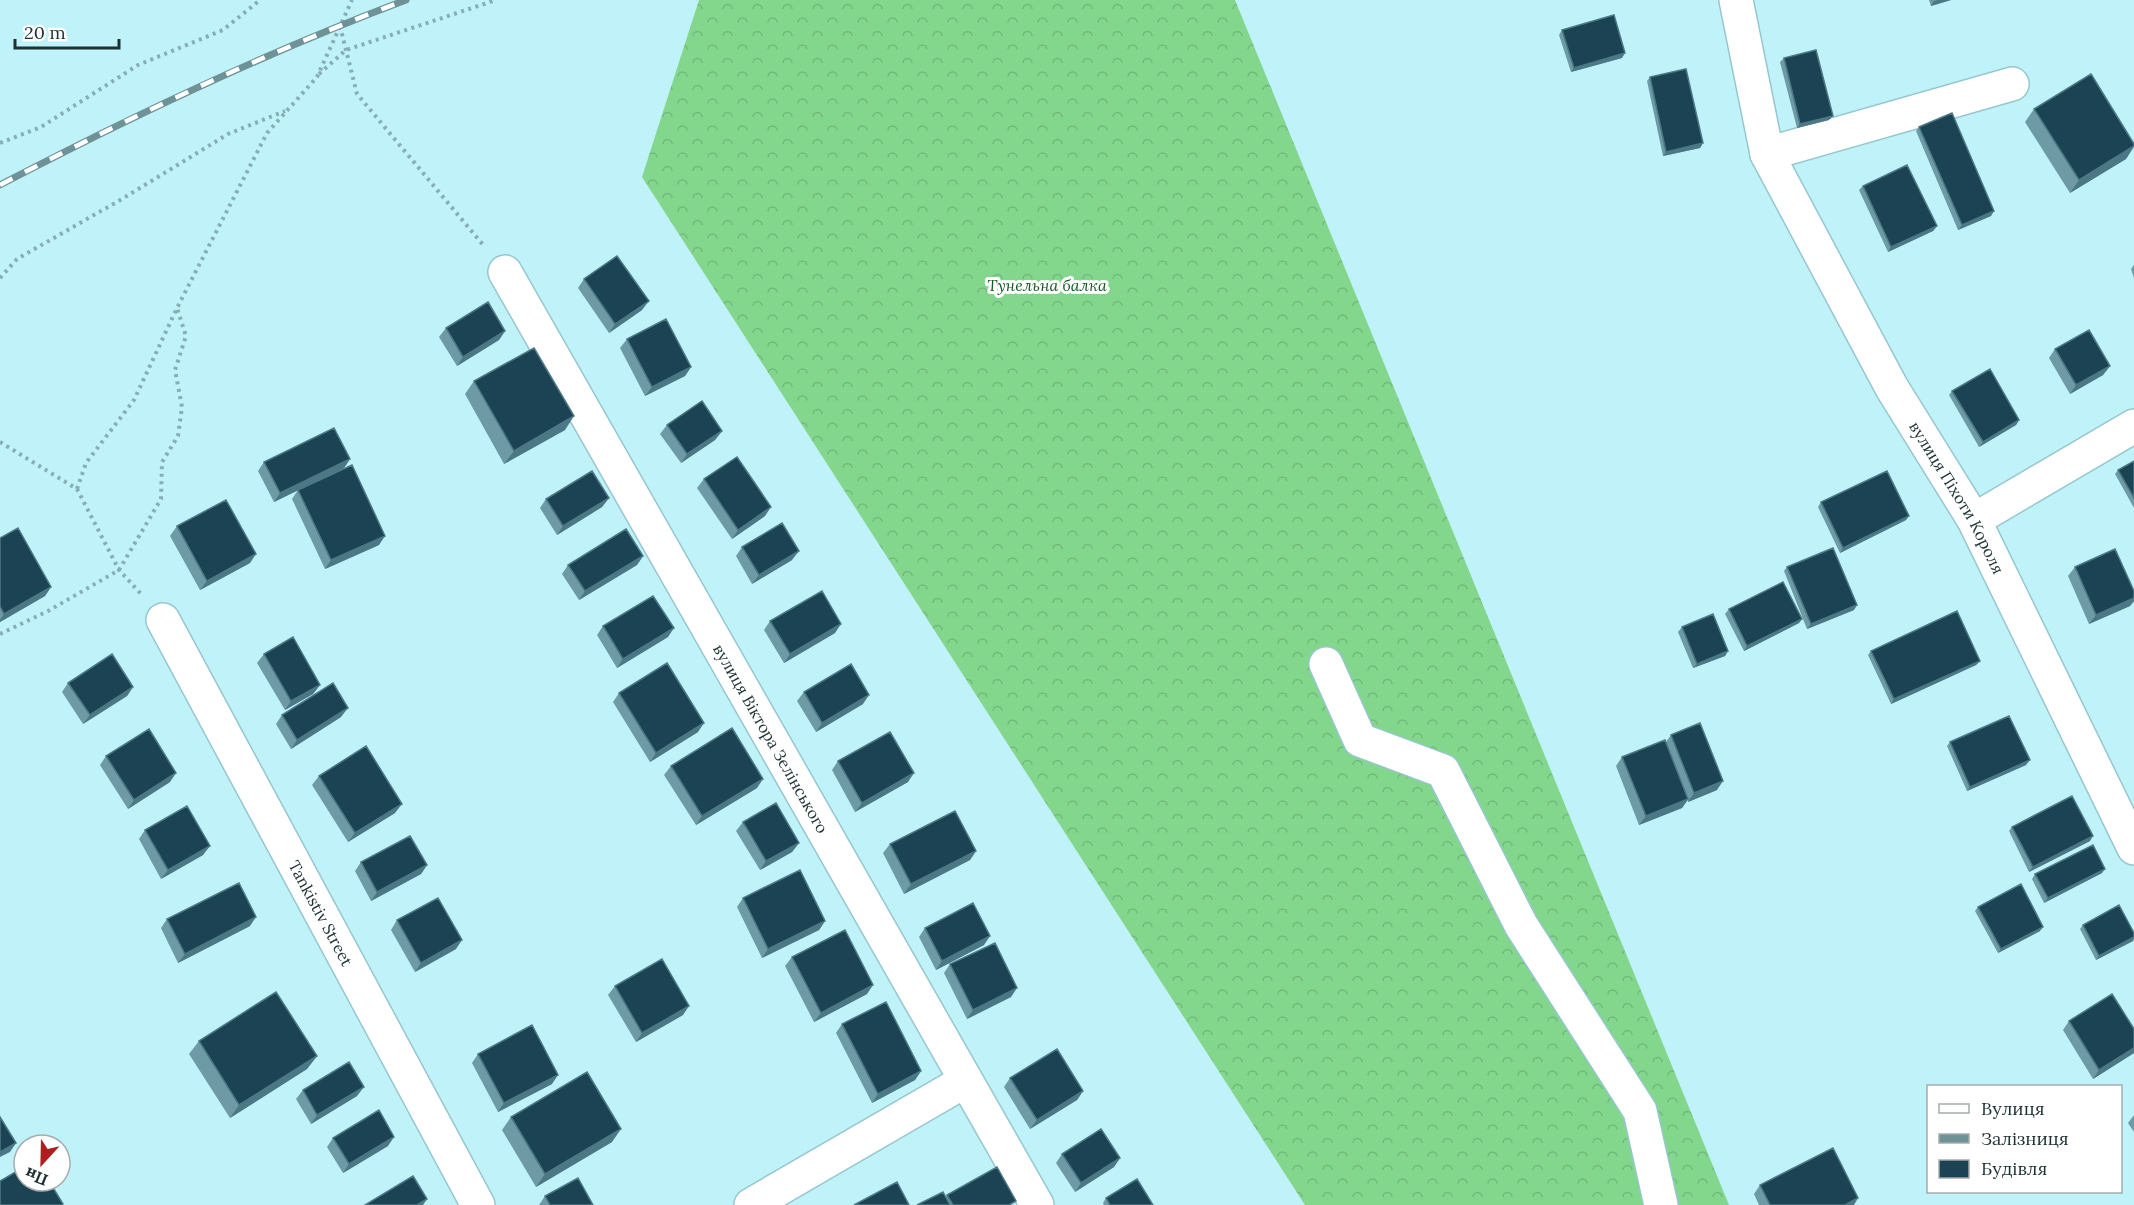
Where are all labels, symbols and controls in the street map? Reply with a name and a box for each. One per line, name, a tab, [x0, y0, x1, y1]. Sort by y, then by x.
scale bar	[15, 12, 118, 50]
text: 20 m	[24, 21, 66, 44]
park label: Тунельна балка	[987, 275, 1107, 295]
street label: вулиця Піхоти Короля	[1905, 418, 2009, 577]
street label: вулиця Віктора Зелінського	[709, 640, 833, 837]
street label: Tankistiv Street	[284, 857, 358, 970]
legend	[1927, 1085, 2122, 1193]
text: Вулиця	[1981, 1097, 2044, 1120]
text: Залізниця	[1981, 1127, 2069, 1150]
north arrow	[12, 1133, 72, 1193]
text: Будівля	[1981, 1157, 2047, 1180]
text: Пн	[22, 1163, 51, 1191]

